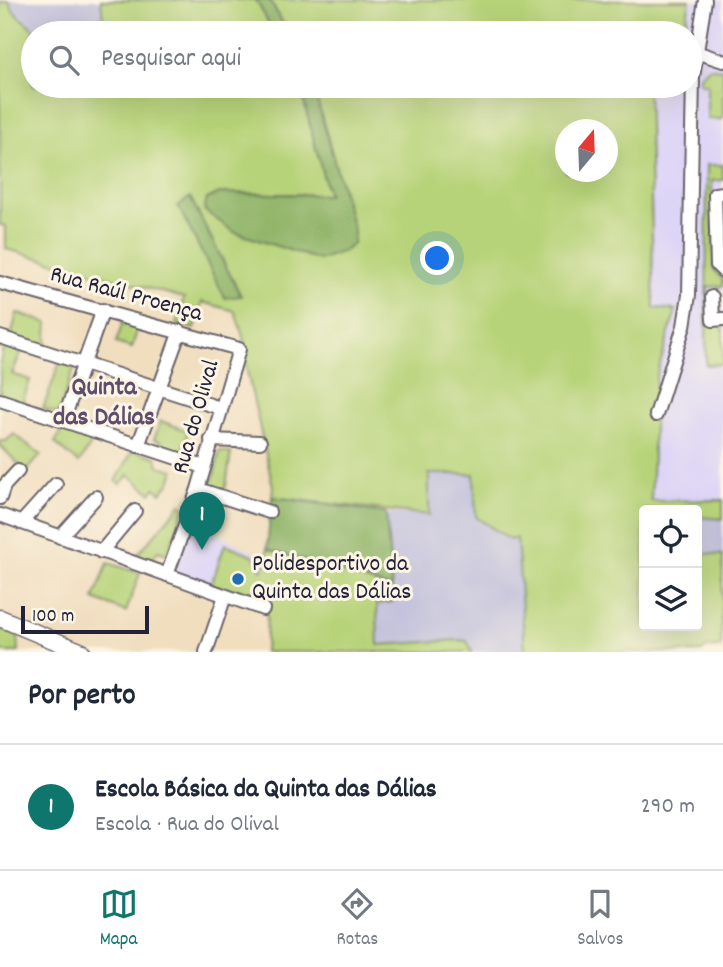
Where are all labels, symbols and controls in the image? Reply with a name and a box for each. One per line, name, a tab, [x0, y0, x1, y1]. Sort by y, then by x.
search box	[21, 21, 702, 98]
icon: search	[45, 41, 83, 79]
text: Pesquisar aqui	[101, 41, 241, 78]
north arrow	[555, 119, 618, 182]
your location	[420, 241, 454, 275]
street label: Rua Raúl Proença	[46, 258, 207, 332]
street label: Rua do Olival	[165, 356, 230, 478]
district label: Quinta das Dálias	[53, 370, 155, 437]
pin: 1	[179, 492, 225, 550]
map controls	[639, 505, 702, 631]
button: locate	[639, 505, 702, 568]
place label: Polidesportivo da Quinta das Dálias	[252, 548, 411, 610]
button: layers	[639, 568, 702, 631]
marker: Polidesportivo da Quinta das Dálias	[230, 571, 246, 587]
scale bar	[21, 603, 149, 635]
text: 100 m	[32, 604, 74, 631]
text: Por perto	[28, 676, 136, 719]
text: Escola Básica da Quinta das Dálias	[95, 772, 437, 809]
text: 1	[48, 791, 54, 824]
text: 290 m	[641, 791, 695, 824]
text: Escola · Rua do Olival	[95, 809, 279, 842]
tab: Mapa	[100, 885, 138, 954]
tab: Rotas	[337, 885, 378, 954]
tab: Salvos	[577, 885, 623, 954]

